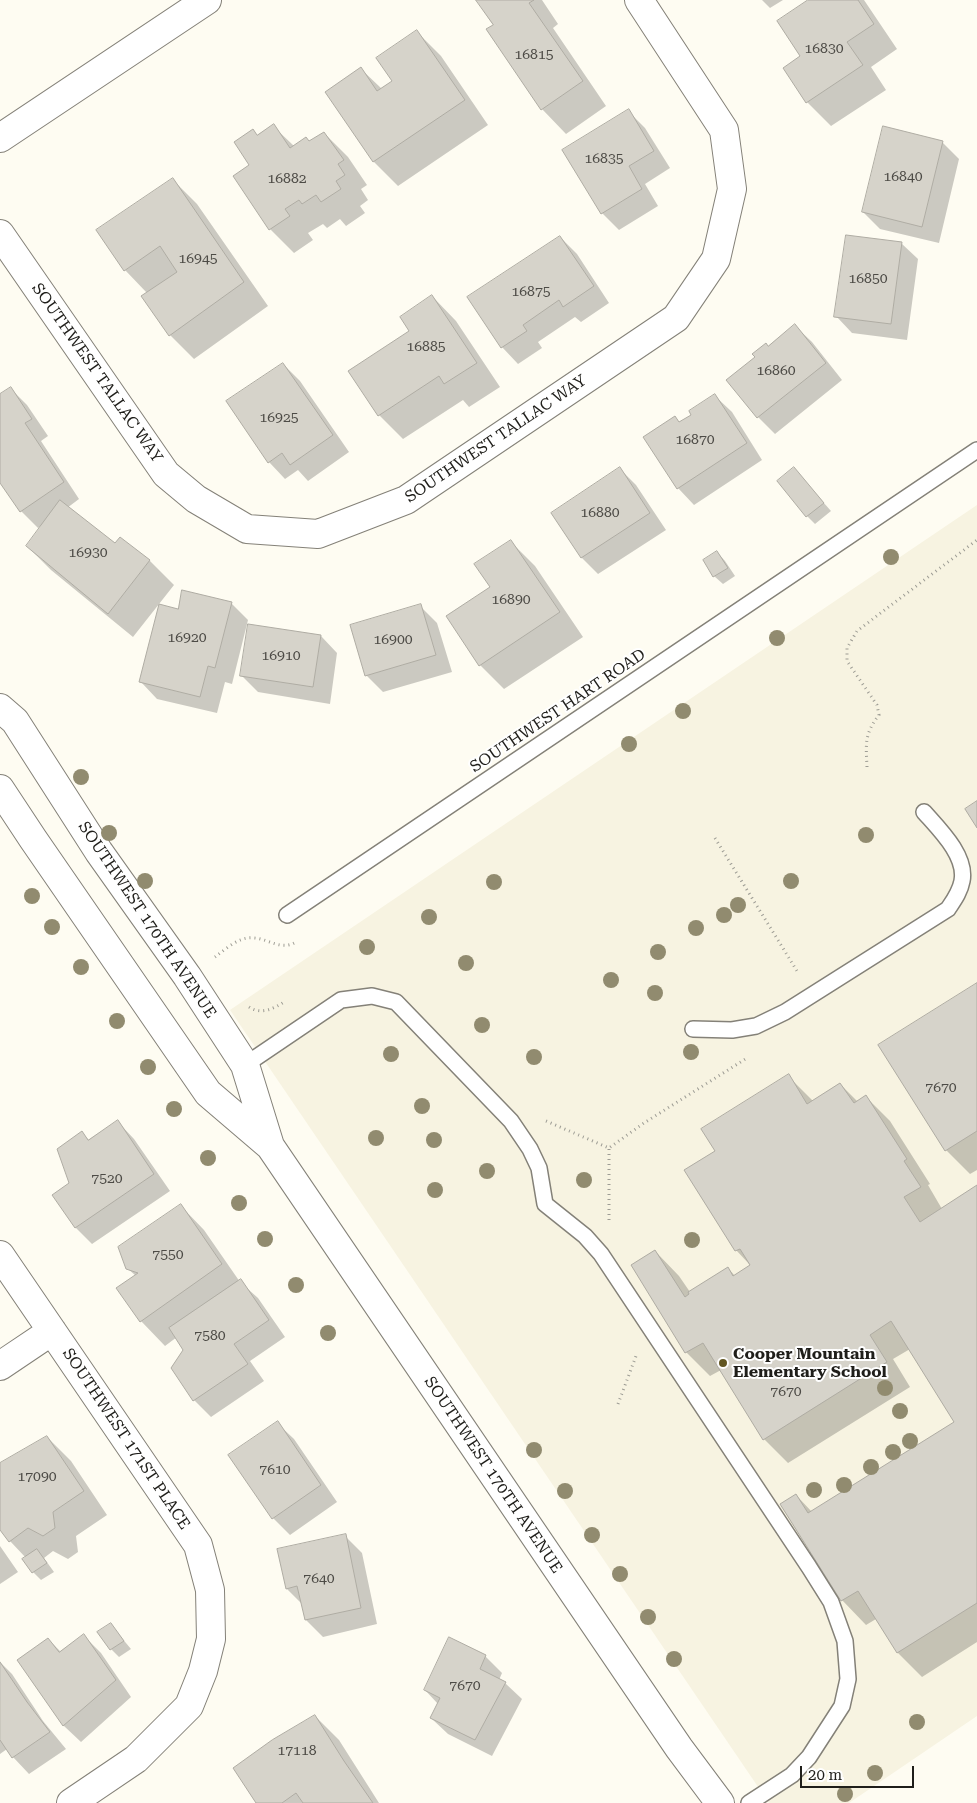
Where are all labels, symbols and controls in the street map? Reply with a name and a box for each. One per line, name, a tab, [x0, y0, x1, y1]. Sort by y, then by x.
house number: 16830	[804, 41, 844, 57]
house number: 16815	[514, 47, 554, 63]
house number: 16835	[584, 151, 624, 167]
house number: 16840	[883, 169, 923, 185]
house number: 16882	[267, 171, 307, 187]
house number: 16945	[178, 251, 218, 267]
house number: 16850	[848, 271, 888, 287]
street label: SOUTHWEST TALLAC WAY	[28, 279, 166, 467]
house number: 16875	[511, 284, 551, 300]
house number: 16885	[406, 339, 446, 355]
house number: 16860	[756, 363, 796, 379]
street label: SOUTHWEST TALLAC WAY	[402, 371, 590, 507]
house number: 16925	[259, 410, 299, 426]
house number: 16870	[675, 432, 715, 448]
house number: 16880	[580, 505, 620, 521]
house number: 16930	[68, 545, 108, 561]
house number: 16890	[491, 592, 531, 608]
house number: 16920	[167, 630, 207, 646]
house number: 16900	[373, 632, 413, 648]
street label: SOUTHWEST HART ROAD	[467, 645, 649, 777]
house number: 16910	[261, 648, 301, 664]
street label: SOUTHWEST 170TH AVENUE	[74, 818, 220, 1022]
house number: 7670	[925, 1080, 957, 1096]
house number: 7520	[91, 1171, 123, 1187]
house number: 7550	[152, 1247, 184, 1263]
house number: 7580	[194, 1328, 226, 1344]
place label: Cooper Mountain Elementary School	[733, 1344, 887, 1382]
street label: SOUTHWEST 171ST PLACE	[58, 1345, 194, 1533]
marker: Cooper Mountain Elementary School	[717, 1357, 729, 1369]
street label: SOUTHWEST 170TH AVENUE	[420, 1373, 566, 1577]
house number: 7670	[770, 1384, 802, 1400]
house number: 7610	[259, 1462, 291, 1478]
house number: 17090	[17, 1469, 57, 1485]
house number: 7640	[303, 1571, 335, 1587]
house number: 7670	[449, 1678, 481, 1694]
house number: 17118	[277, 1743, 317, 1759]
scale bar	[802, 1756, 916, 1788]
text: 20 m	[808, 1766, 842, 1784]

